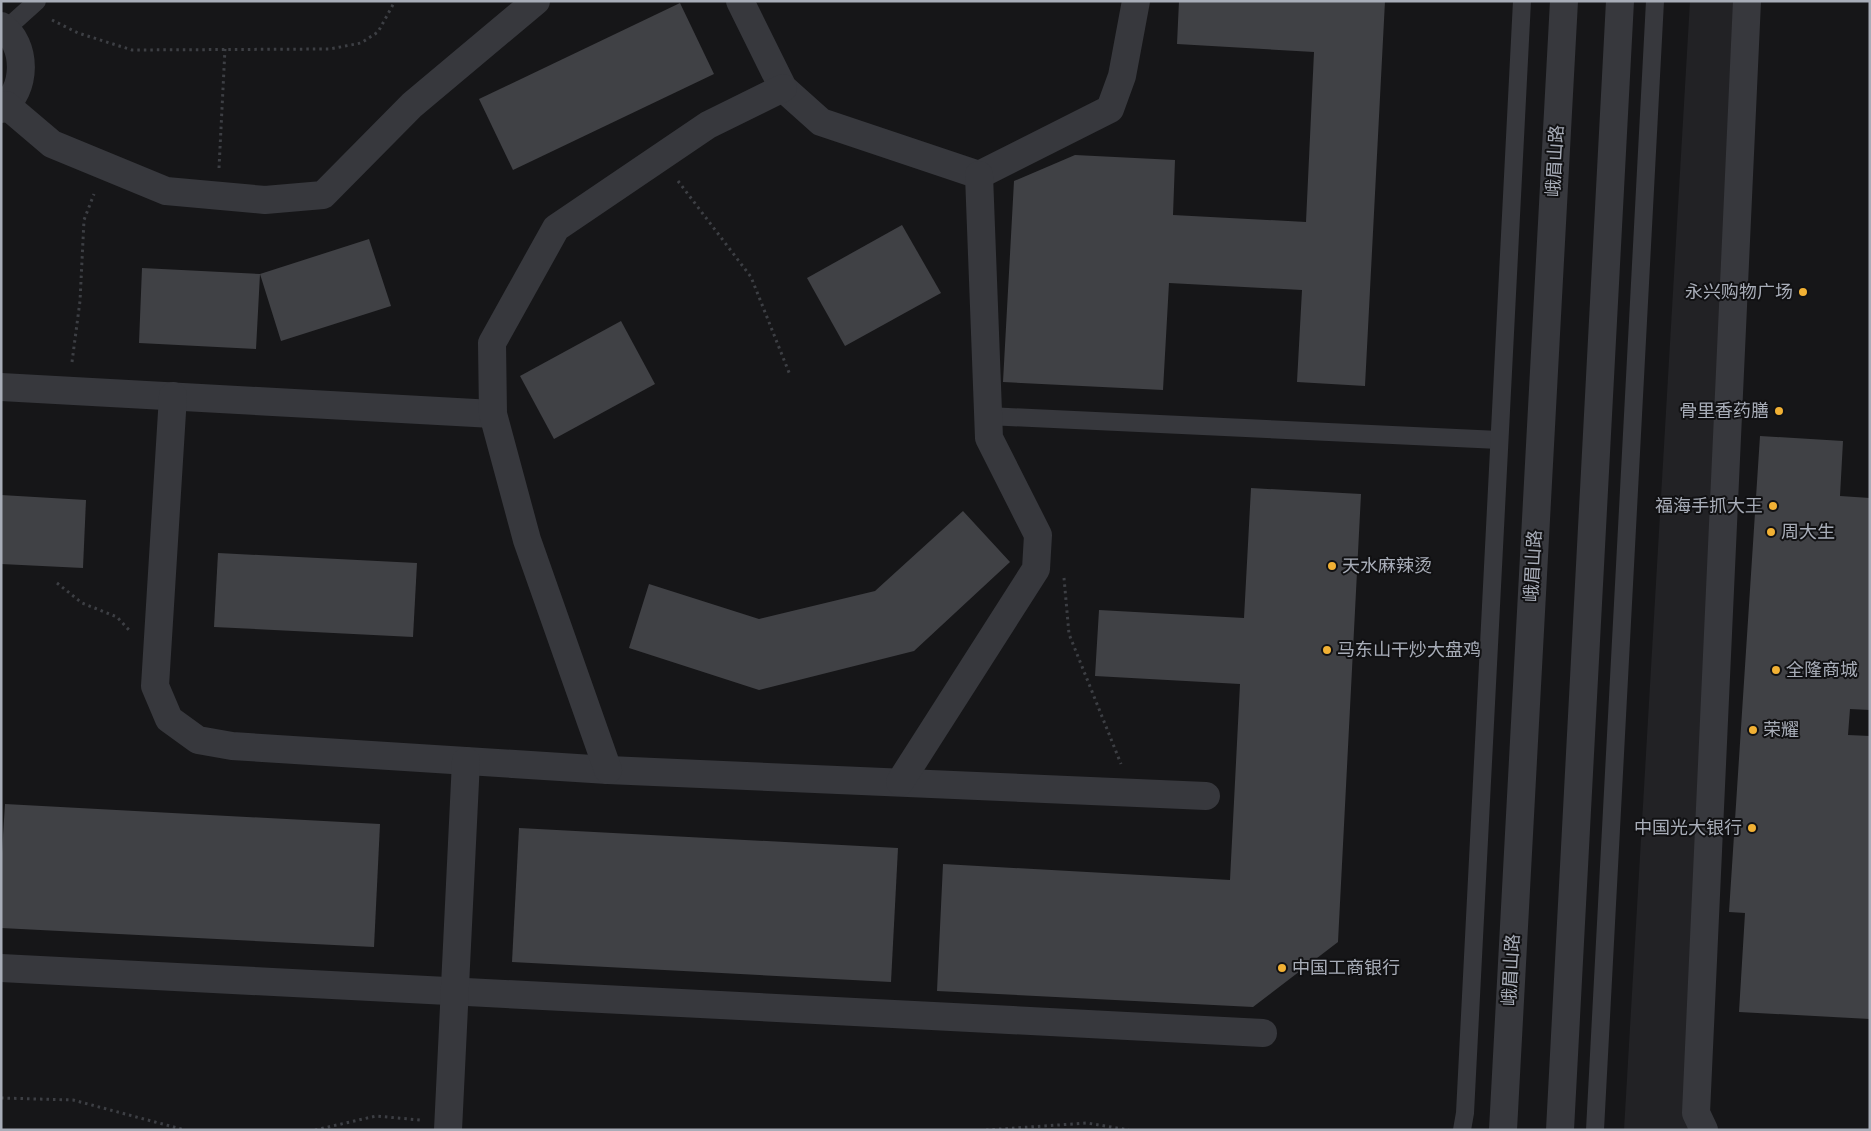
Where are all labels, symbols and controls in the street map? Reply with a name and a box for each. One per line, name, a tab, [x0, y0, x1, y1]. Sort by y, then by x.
street label: 峨眉山路	[1542, 124, 1568, 198]
place label: 永兴购物广场	[1685, 281, 1793, 303]
marker: 永兴购物广场	[1797, 286, 1809, 298]
place label: 骨里香药膳	[1679, 400, 1769, 422]
marker: 骨里香药膳	[1773, 405, 1785, 417]
place label: 福海手抓大王	[1655, 495, 1763, 517]
marker: 福海手抓大王	[1767, 500, 1779, 512]
place label: 周大生	[1781, 521, 1835, 543]
marker: 周大生	[1765, 526, 1777, 538]
street label: 峨眉山路	[1520, 529, 1546, 603]
place label: 天水麻辣烫	[1342, 555, 1432, 577]
marker: 天水麻辣烫	[1326, 560, 1338, 572]
place label: 马东山干炒大盘鸡	[1337, 639, 1481, 661]
marker: 马东山干炒大盘鸡	[1321, 644, 1333, 656]
place label: 全隆商城	[1786, 659, 1858, 681]
marker: 全隆商城	[1770, 664, 1782, 676]
place label: 荣耀	[1763, 719, 1799, 741]
marker: 荣耀	[1747, 724, 1759, 736]
place label: 中国光大银行	[1634, 817, 1742, 839]
marker: 中国光大银行	[1746, 822, 1758, 834]
street label: 峨眉山路	[1498, 933, 1524, 1007]
place label: 中国工商银行	[1292, 957, 1400, 979]
marker: 中国工商银行	[1276, 962, 1288, 974]

